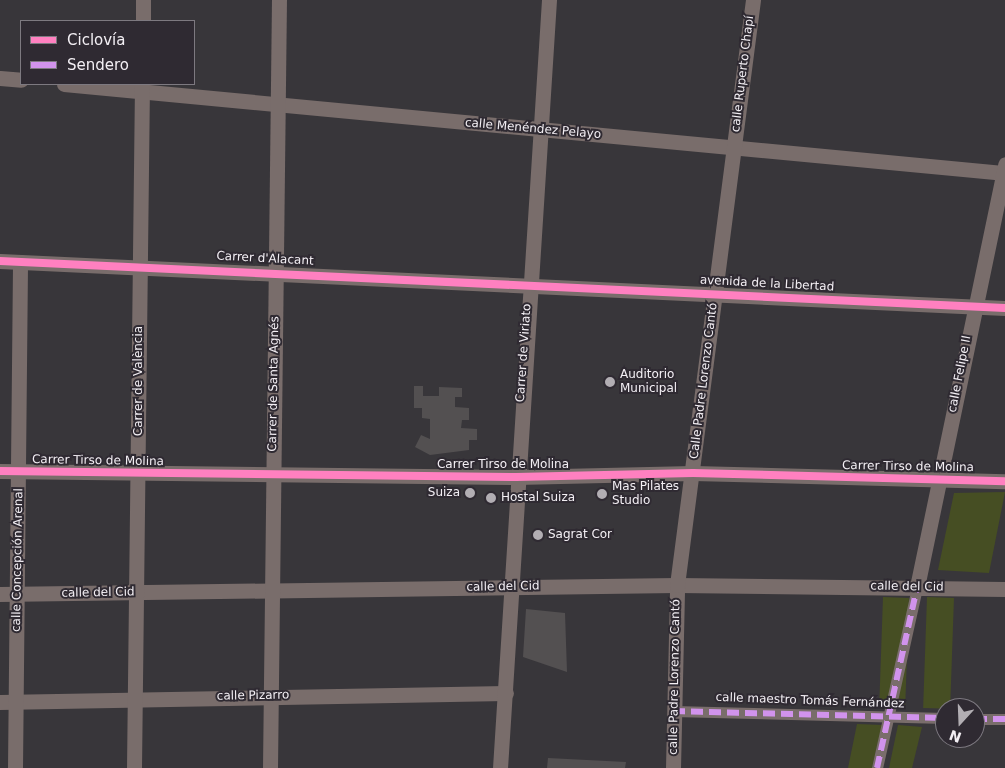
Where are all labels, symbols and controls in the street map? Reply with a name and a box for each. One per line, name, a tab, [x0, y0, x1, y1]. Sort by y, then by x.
street label: calle Ruperto Chapí	[729, 15, 757, 133]
legend	[20, 20, 195, 85]
text: Ciclovía	[67, 31, 125, 49]
text: Sendero	[67, 56, 129, 74]
street label: calle Menéndez Pelayo	[464, 116, 602, 142]
street label: Carrer d'Alacant	[216, 249, 314, 269]
street label: avenida de la Libertad	[699, 273, 835, 295]
street label: Calle Padre Lorenzo Cantó	[687, 302, 721, 460]
street label: Carrer de Viriato	[513, 303, 535, 403]
street label: Carrer de Santa Agnés	[266, 316, 282, 452]
street label: Carrer de València	[132, 326, 146, 436]
street label: calle Felipe II	[945, 334, 975, 414]
place label: Auditorio Municipal	[620, 368, 677, 396]
marker: Auditorio Municipal	[604, 376, 616, 388]
street label: Carrer Tirso de Molina	[32, 453, 164, 469]
street label: Carrer Tirso de Molina	[437, 458, 569, 472]
street label: Carrer Tirso de Molina	[842, 459, 974, 475]
place label: Mas Pilates Studio	[612, 480, 679, 508]
place label: Suiza	[428, 486, 460, 500]
marker: Suiza	[464, 487, 476, 499]
street label: calle Concepción Arenal	[10, 488, 26, 632]
marker: Mas Pilates Studio	[596, 488, 608, 500]
place label: Hostal Suiza	[501, 491, 575, 505]
marker: Hostal Suiza	[485, 492, 497, 504]
place label: Sagrat Cor	[548, 528, 612, 542]
marker: Sagrat Cor	[532, 529, 544, 541]
street label: calle del Cid	[466, 579, 540, 595]
street label: calle del Cid	[870, 579, 944, 595]
street label: calle del Cid	[61, 585, 135, 601]
street label: calle Padre Lorenzo Cantó	[666, 599, 684, 755]
street label: calle Pizarro	[217, 688, 289, 704]
street label: calle maestro Tomás Fernández	[715, 691, 905, 711]
north arrow	[935, 698, 985, 748]
text: N	[947, 727, 963, 746]

